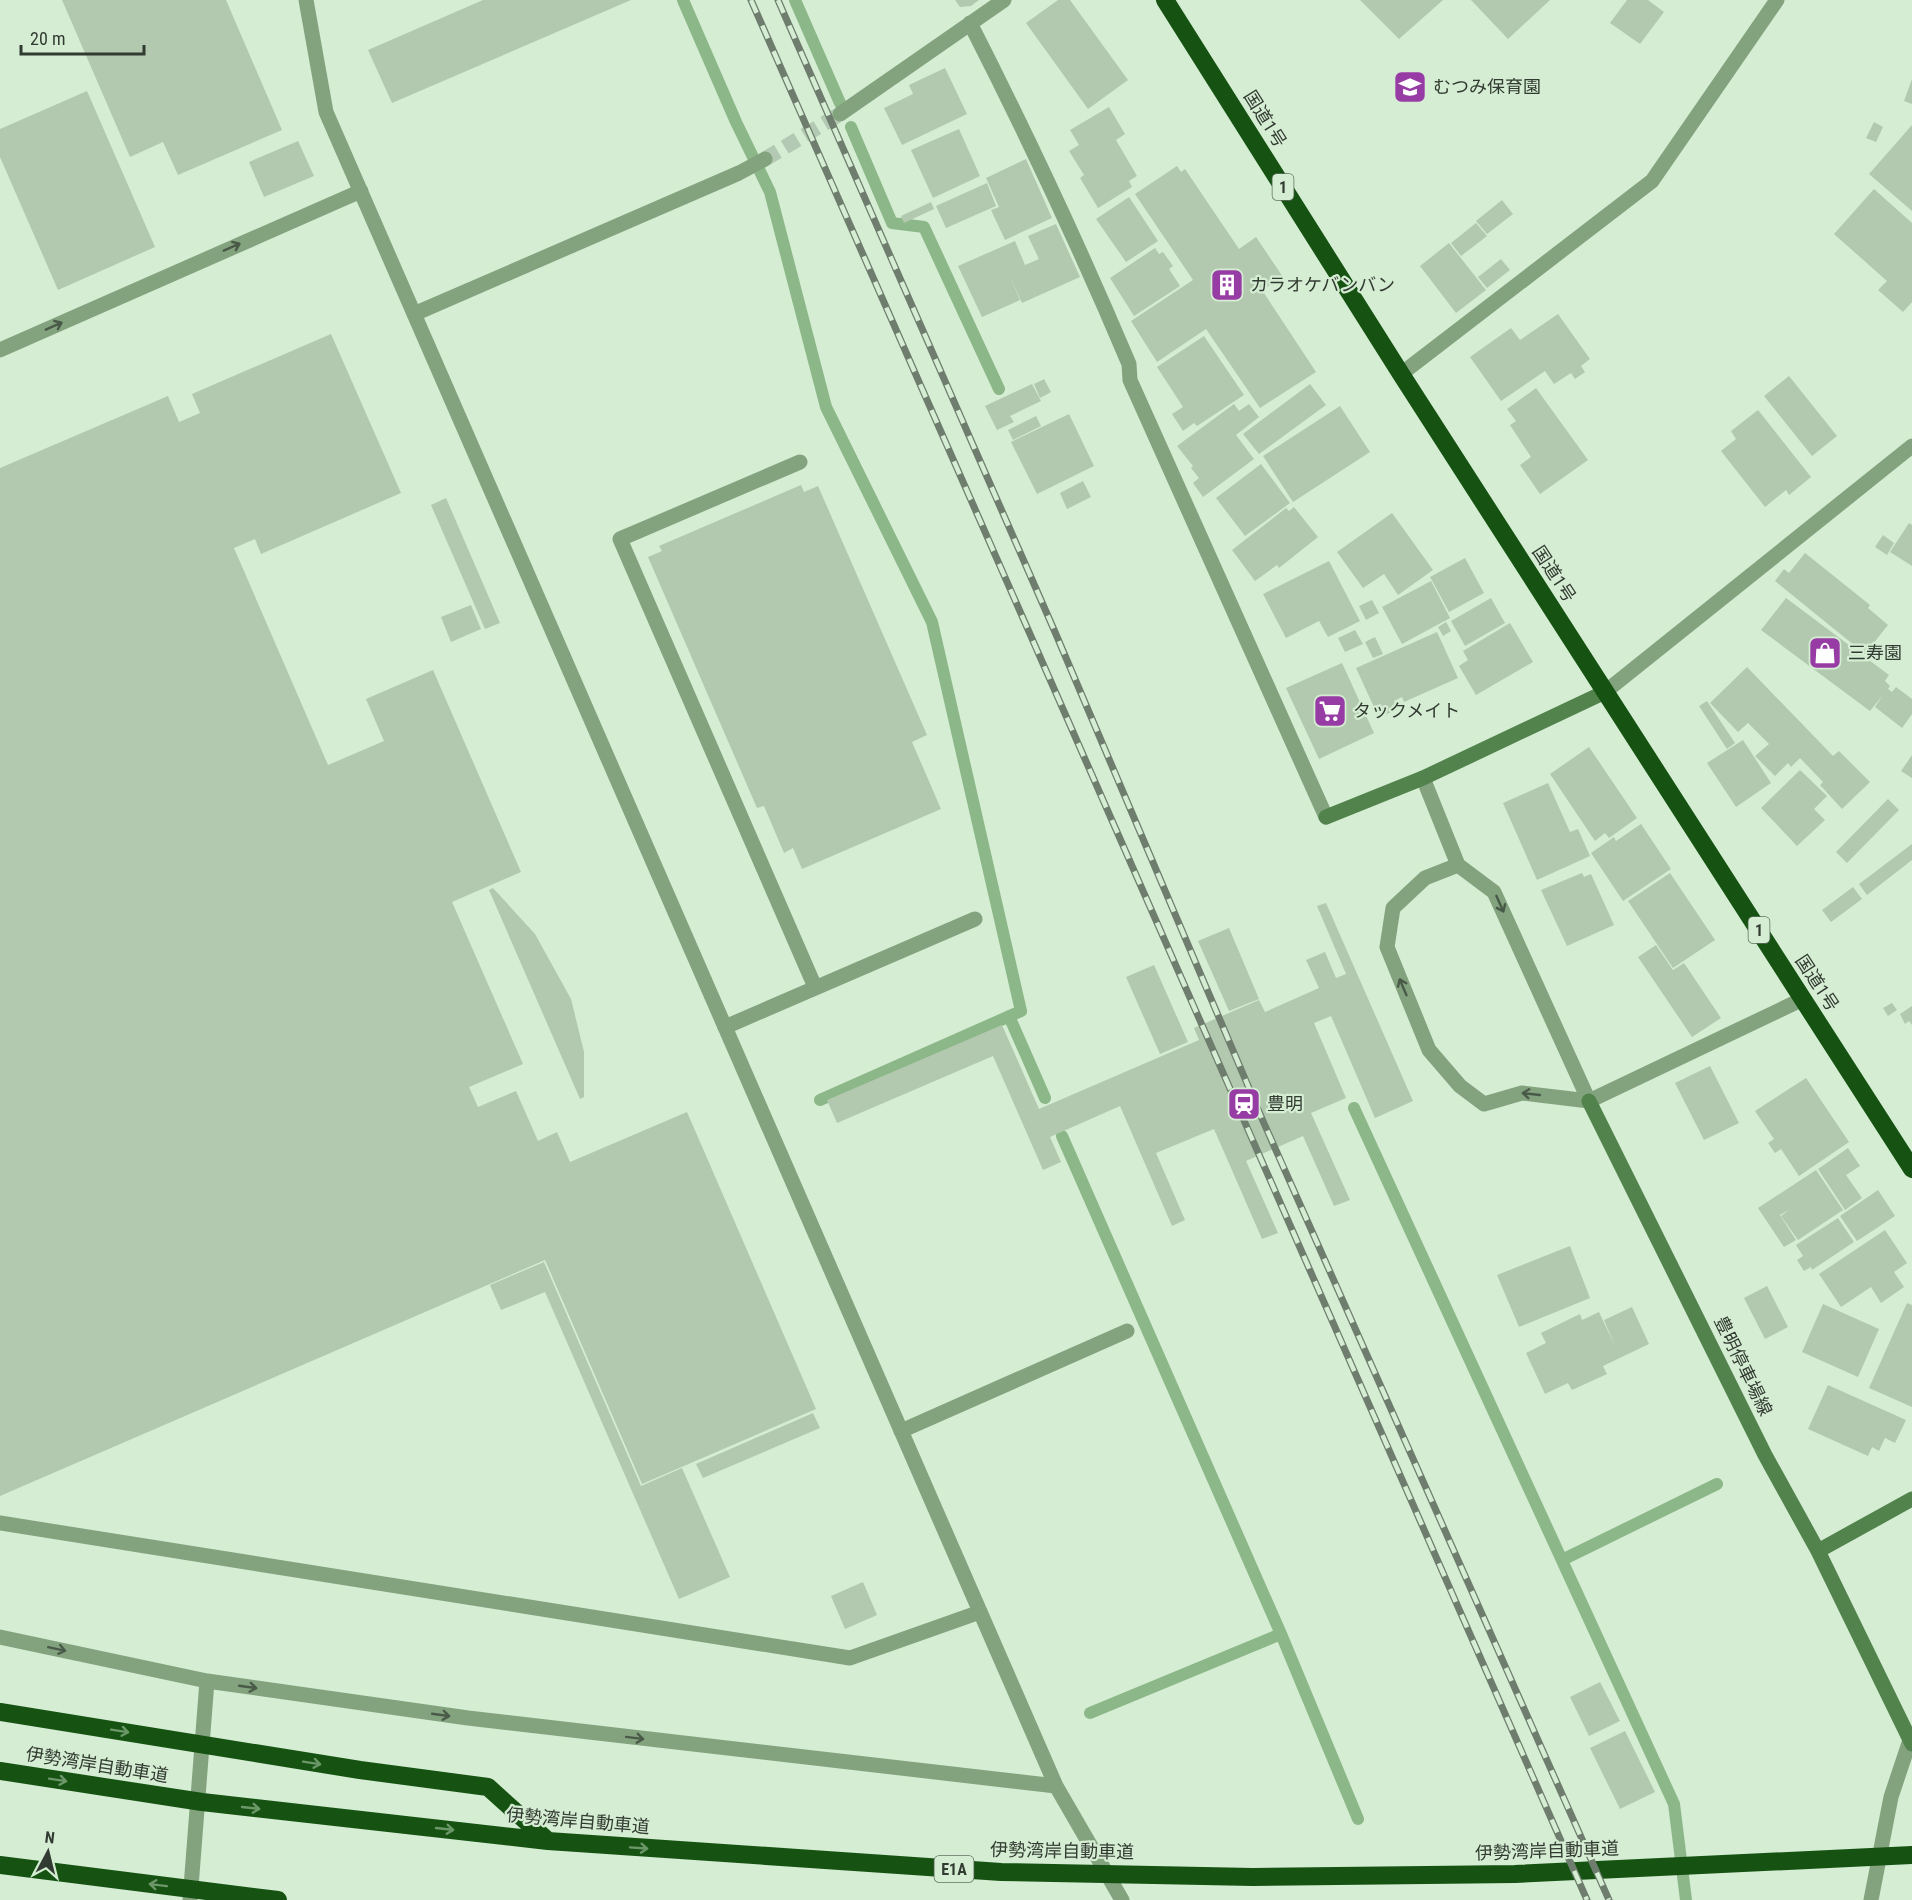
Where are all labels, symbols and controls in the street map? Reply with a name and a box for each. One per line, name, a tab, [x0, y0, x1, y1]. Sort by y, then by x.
scale bar	[21, 18, 144, 56]
text: 20 m	[30, 28, 65, 49]
school or university icon: むつみ保育園	[1392, 69, 1428, 105]
place label: むつみ保育園	[1433, 76, 1541, 97]
street label: 国道1号	[1240, 87, 1291, 151]
road number: 1	[1272, 174, 1294, 200]
one-way arrow	[223, 241, 241, 252]
building icon: カラオケバンバン	[1209, 267, 1245, 303]
place label: カラオケバンバン	[1250, 274, 1395, 295]
one-way arrow	[44, 320, 62, 331]
street label: 国道1号	[1528, 542, 1580, 606]
shop icon: 三寿園	[1807, 635, 1843, 671]
place label: 三寿園	[1848, 642, 1902, 663]
supermarket icon: タックメイト	[1312, 693, 1348, 729]
place label: タックメイト	[1353, 700, 1460, 721]
one-way arrow	[1494, 894, 1506, 912]
road number: 1	[1748, 917, 1770, 943]
street label: 国道1号	[1791, 951, 1843, 1015]
one-way arrow	[1397, 978, 1408, 996]
station icon: 豊明	[1226, 1086, 1262, 1122]
one-way arrow	[1522, 1088, 1542, 1099]
place label: 豊明	[1267, 1093, 1303, 1114]
street label: 豊明停車場線	[1710, 1313, 1777, 1419]
one-way arrow	[47, 1644, 66, 1655]
one-way arrow	[238, 1681, 258, 1692]
one-way arrow	[431, 1709, 451, 1720]
one-way arrow	[110, 1726, 129, 1737]
one-way arrow	[625, 1733, 644, 1744]
street label: 伊勢湾岸自動車道	[24, 1743, 170, 1786]
one-way arrow	[302, 1757, 322, 1768]
one-way arrow	[47, 1775, 67, 1786]
one-way arrow	[240, 1803, 260, 1814]
street label: 伊勢湾岸自動車道	[505, 1804, 651, 1837]
north arrow	[18, 1822, 78, 1882]
one-way arrow	[434, 1824, 454, 1835]
text: N	[44, 1828, 56, 1848]
street label: 伊勢湾岸自動車道	[1475, 1837, 1619, 1864]
street label: 伊勢湾岸自動車道	[990, 1839, 1134, 1862]
one-way arrow	[628, 1842, 648, 1853]
road number: E1A	[934, 1856, 974, 1882]
one-way arrow	[148, 1879, 168, 1890]

